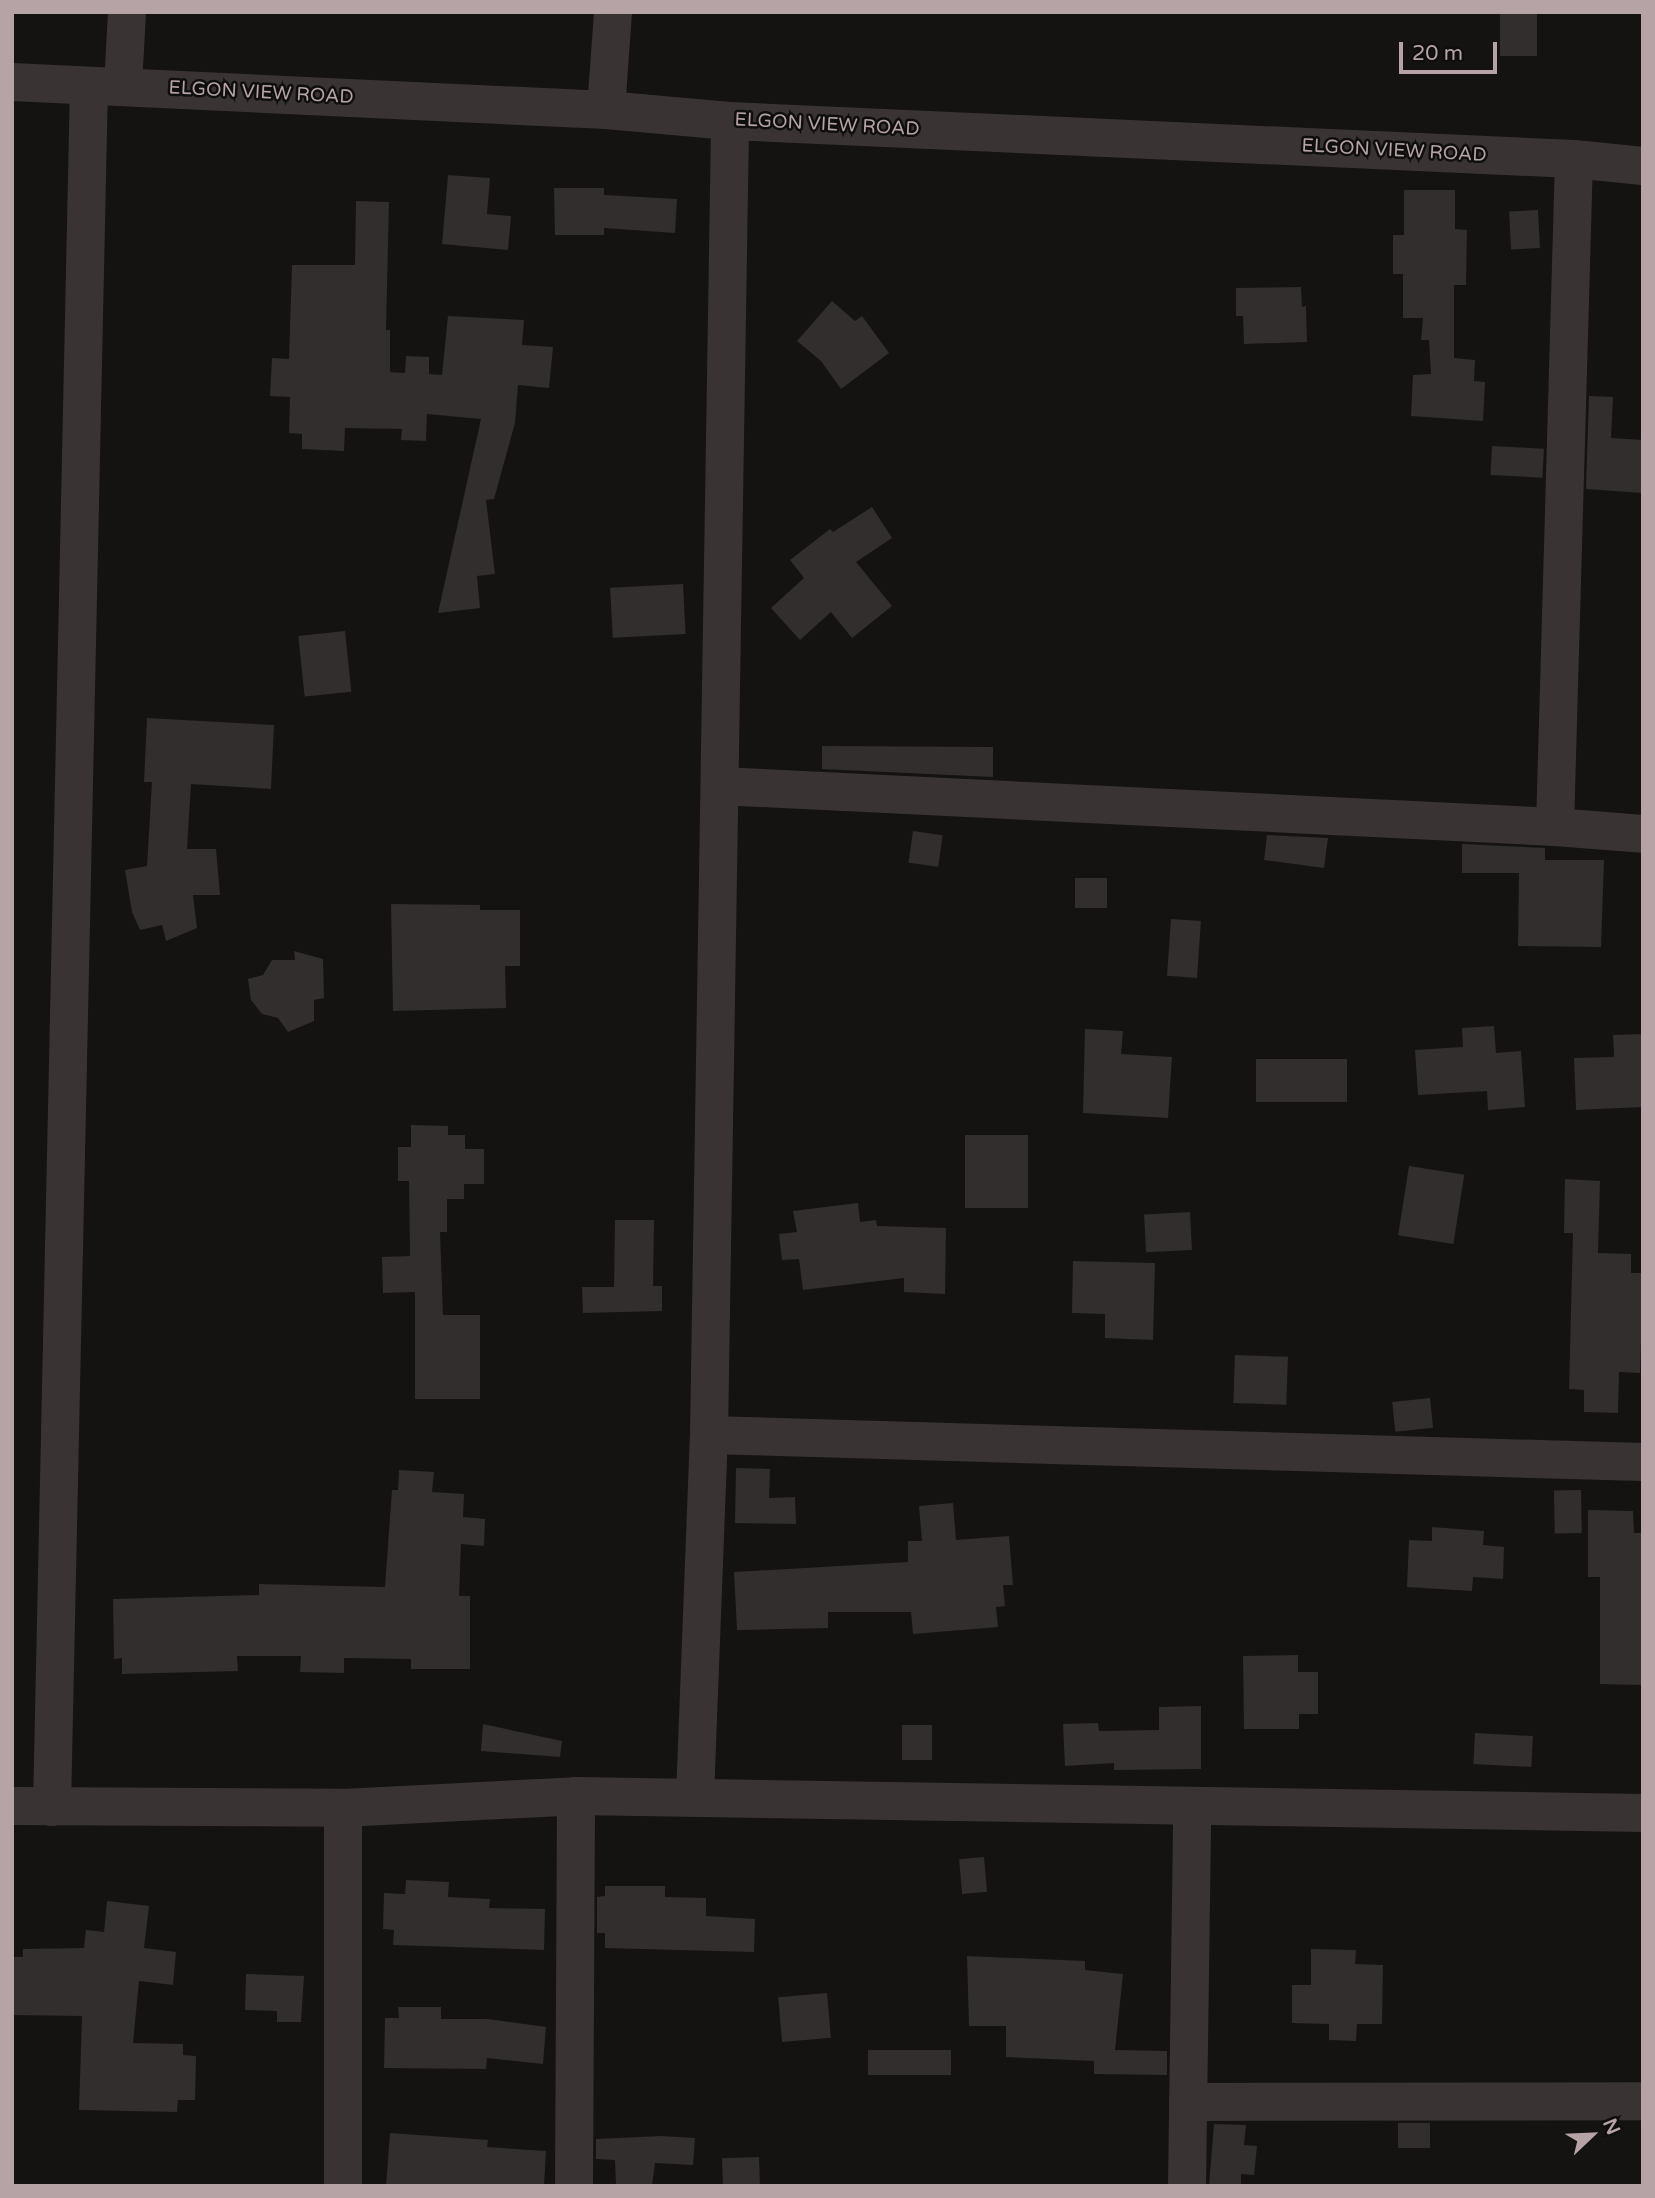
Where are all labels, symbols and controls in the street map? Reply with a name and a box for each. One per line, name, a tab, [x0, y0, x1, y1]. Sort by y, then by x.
scale bar	[1403, 28, 1501, 72]
text: 20 m	[1412, 41, 1463, 66]
street label: ELGON VIEW ROAD	[168, 77, 354, 109]
street label: ELGON VIEW ROAD	[734, 109, 920, 141]
street label: ELGON VIEW ROAD	[1301, 135, 1487, 167]
north arrow	[1557, 2100, 1627, 2170]
text: N	[1598, 2115, 1624, 2138]

